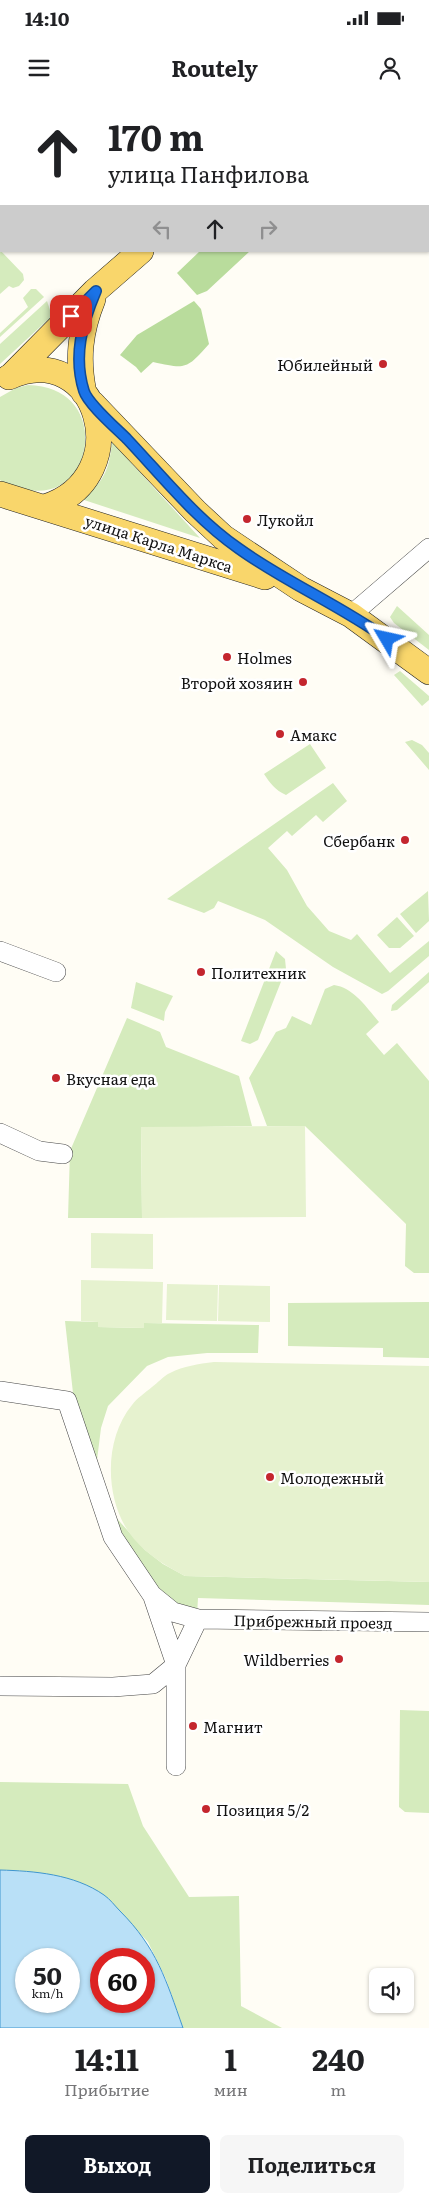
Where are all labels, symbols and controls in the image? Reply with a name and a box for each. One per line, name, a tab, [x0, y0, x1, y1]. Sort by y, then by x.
text: 14:10	[25, 4, 69, 32]
text: Routely	[171, 51, 258, 84]
icon: menu	[25, 54, 53, 82]
icon: person	[376, 54, 404, 82]
text: 170 m	[108, 110, 204, 162]
icon: ahead	[25, 120, 90, 185]
text: улица Панфилова	[108, 157, 309, 190]
icon: left	[148, 215, 176, 243]
icon: ahead	[201, 215, 229, 243]
icon: right	[254, 215, 282, 243]
pin	[50, 295, 92, 337]
icon: arrive	[57, 302, 85, 330]
place label: Юбилейный	[277, 353, 373, 376]
marker: Юбилейный	[377, 358, 389, 370]
street label: улица Карла Маркса	[82, 508, 237, 578]
place label: Лукойл	[257, 508, 314, 531]
marker: Лукойл	[241, 513, 253, 525]
position arrow	[360, 612, 412, 664]
place label: Holmes	[237, 646, 292, 669]
marker: Holmes	[221, 651, 233, 663]
place label: Второй хозяин	[181, 671, 293, 694]
marker: Второй хозяин	[297, 676, 309, 688]
place label: Амакс	[290, 723, 337, 746]
marker: Амакс	[274, 728, 286, 740]
place label: Сбербанк	[323, 829, 395, 852]
marker: Сбербанк	[399, 834, 411, 846]
place label: Политехник	[211, 961, 306, 984]
marker: Политехник	[195, 966, 207, 978]
place label: Вкусная еда	[66, 1067, 157, 1090]
marker: Вкусная еда	[50, 1072, 62, 1084]
place label: Молодежный	[280, 1466, 384, 1489]
marker: Молодежный	[264, 1471, 276, 1483]
street label: Прибрежный проезд	[233, 1608, 393, 1634]
place label: Wildberries	[244, 1648, 329, 1671]
marker: Wildberries	[333, 1653, 345, 1665]
place label: Магнит	[203, 1715, 263, 1738]
marker: Магнит	[187, 1720, 199, 1732]
place label: Позиция 5/2	[216, 1798, 309, 1821]
marker: Позиция 5/2	[200, 1803, 212, 1815]
speed limit sign: 60	[90, 1948, 155, 2013]
text: 50	[33, 1956, 62, 1993]
map controls	[369, 1968, 414, 2013]
button: sound	[369, 1968, 414, 2013]
text: km/h	[32, 1984, 63, 2002]
text: 14:11	[75, 2036, 139, 2080]
text: 1	[224, 2036, 237, 2080]
text: 240	[312, 2036, 365, 2080]
text: Прибытие	[64, 2077, 149, 2101]
text: мин	[214, 2077, 248, 2101]
text: m	[331, 2077, 346, 2101]
button: Выход	[25, 2135, 210, 2193]
button: Поделиться	[220, 2135, 404, 2193]

